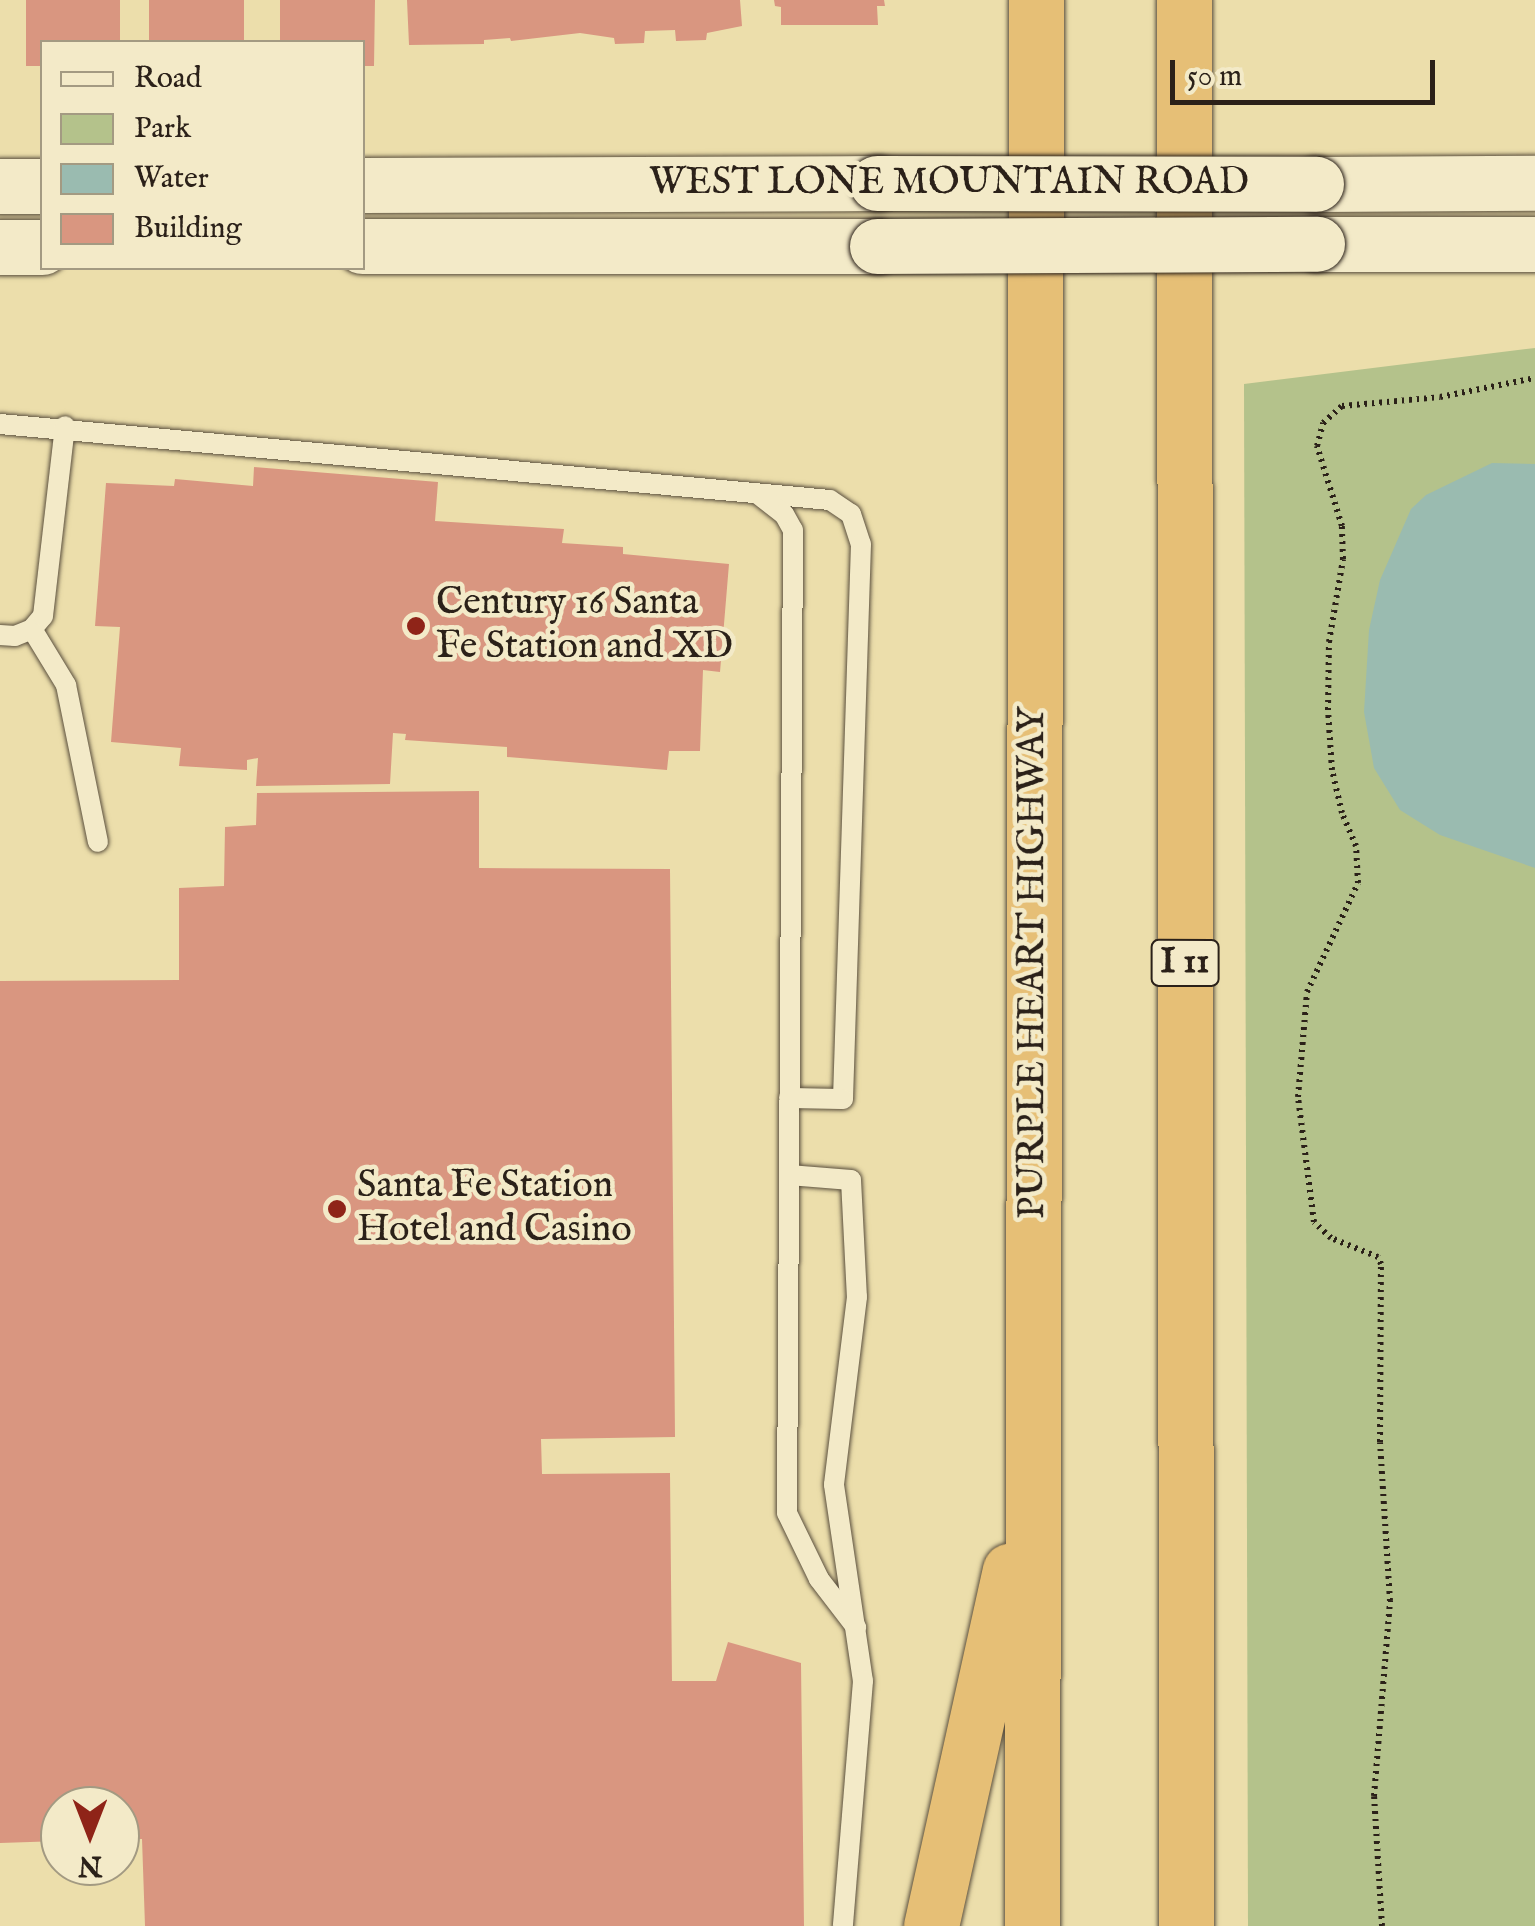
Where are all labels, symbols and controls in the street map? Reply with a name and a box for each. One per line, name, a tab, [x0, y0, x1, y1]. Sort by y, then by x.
legend	[40, 40, 365, 270]
scale bar	[1175, 40, 1440, 102]
text: 50 m	[1187, 58, 1242, 96]
text: Road	[134, 60, 202, 98]
text: Park	[134, 110, 191, 148]
text: Water	[134, 160, 209, 198]
street label: WEST LONE MOUNTAIN ROAD	[649, 161, 1249, 207]
text: Building	[134, 210, 242, 248]
place label: Century 16 Santa Fe Station and XD	[436, 581, 733, 670]
marker: Century 16 Santa Fe Station and XD	[405, 615, 427, 637]
street label: PURPLE HEART HIGHWAY	[1011, 707, 1057, 1219]
road number: I 11	[1150, 933, 1220, 993]
place label: Santa Fe Station Hotel and Casino	[357, 1164, 632, 1254]
marker: Santa Fe Station Hotel and Casino	[326, 1198, 348, 1220]
north arrow	[40, 1786, 140, 1886]
text: N	[78, 1847, 102, 1882]

